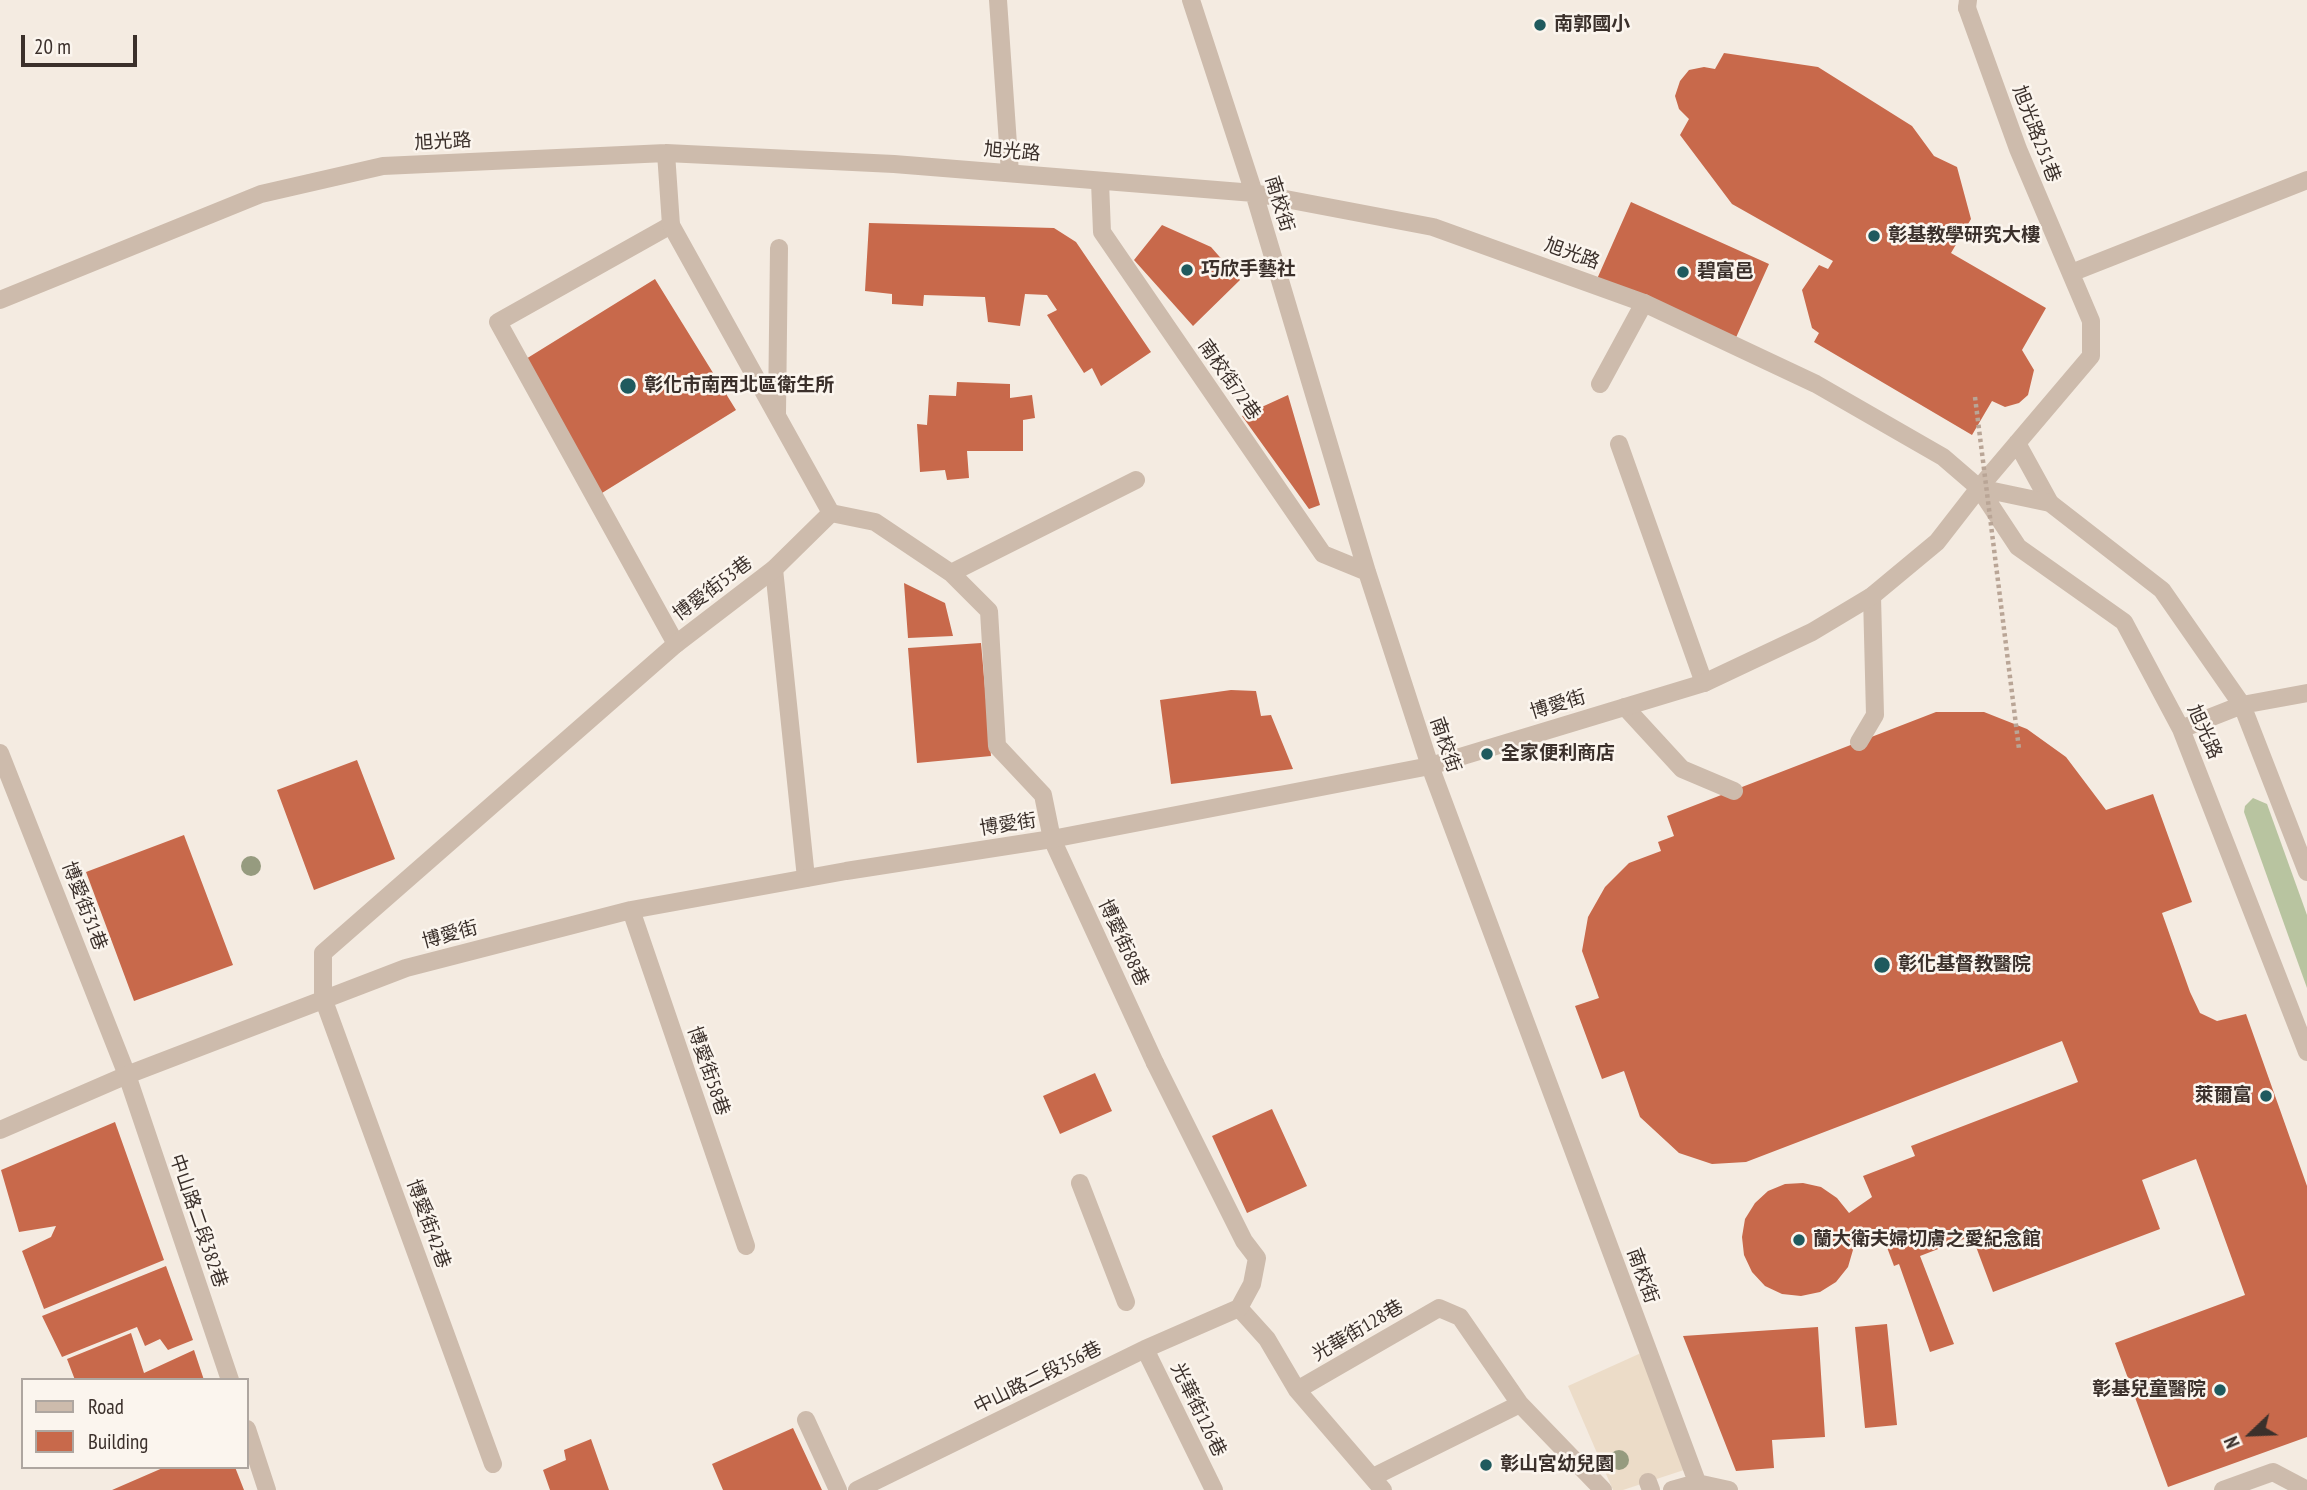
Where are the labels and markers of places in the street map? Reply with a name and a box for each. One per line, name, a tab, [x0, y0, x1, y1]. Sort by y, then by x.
place label: 南郭國小	[1554, 14, 1630, 36]
marker: 南郭國小	[1532, 17, 1548, 33]
place label: 彰基教學研究大樓	[1888, 225, 2040, 247]
marker: 彰基教學研究大樓	[1866, 228, 1882, 244]
place label: 巧欣手藝社	[1201, 259, 1296, 281]
place label: 碧富邑	[1697, 261, 1754, 283]
marker: 巧欣手藝社	[1179, 262, 1195, 278]
marker: 碧富邑	[1675, 264, 1691, 280]
place label: 彰化市南西北區衛生所	[644, 375, 834, 397]
marker: 彰化市南西北區衛生所	[618, 376, 638, 396]
place label: 全家便利商店	[1501, 743, 1615, 765]
marker: 全家便利商店	[1479, 746, 1495, 762]
place label: 彰化基督教醫院	[1898, 954, 2031, 976]
marker: 彰化基督教醫院	[1872, 955, 1892, 975]
place label: 萊爾富	[2195, 1085, 2252, 1107]
marker: 萊爾富	[2258, 1088, 2274, 1104]
place label: 蘭大衛夫婦切膚之愛紀念館	[1813, 1229, 2041, 1251]
marker: 蘭大衛夫婦切膚之愛紀念館	[1791, 1232, 1807, 1248]
place label: 彰基兒童醫院	[2092, 1379, 2206, 1401]
marker: 彰基兒童醫院	[2212, 1382, 2228, 1398]
place label: 彰山宮幼兒園	[1500, 1454, 1614, 1476]
marker: 彰山宮幼兒園	[1478, 1457, 1494, 1473]

